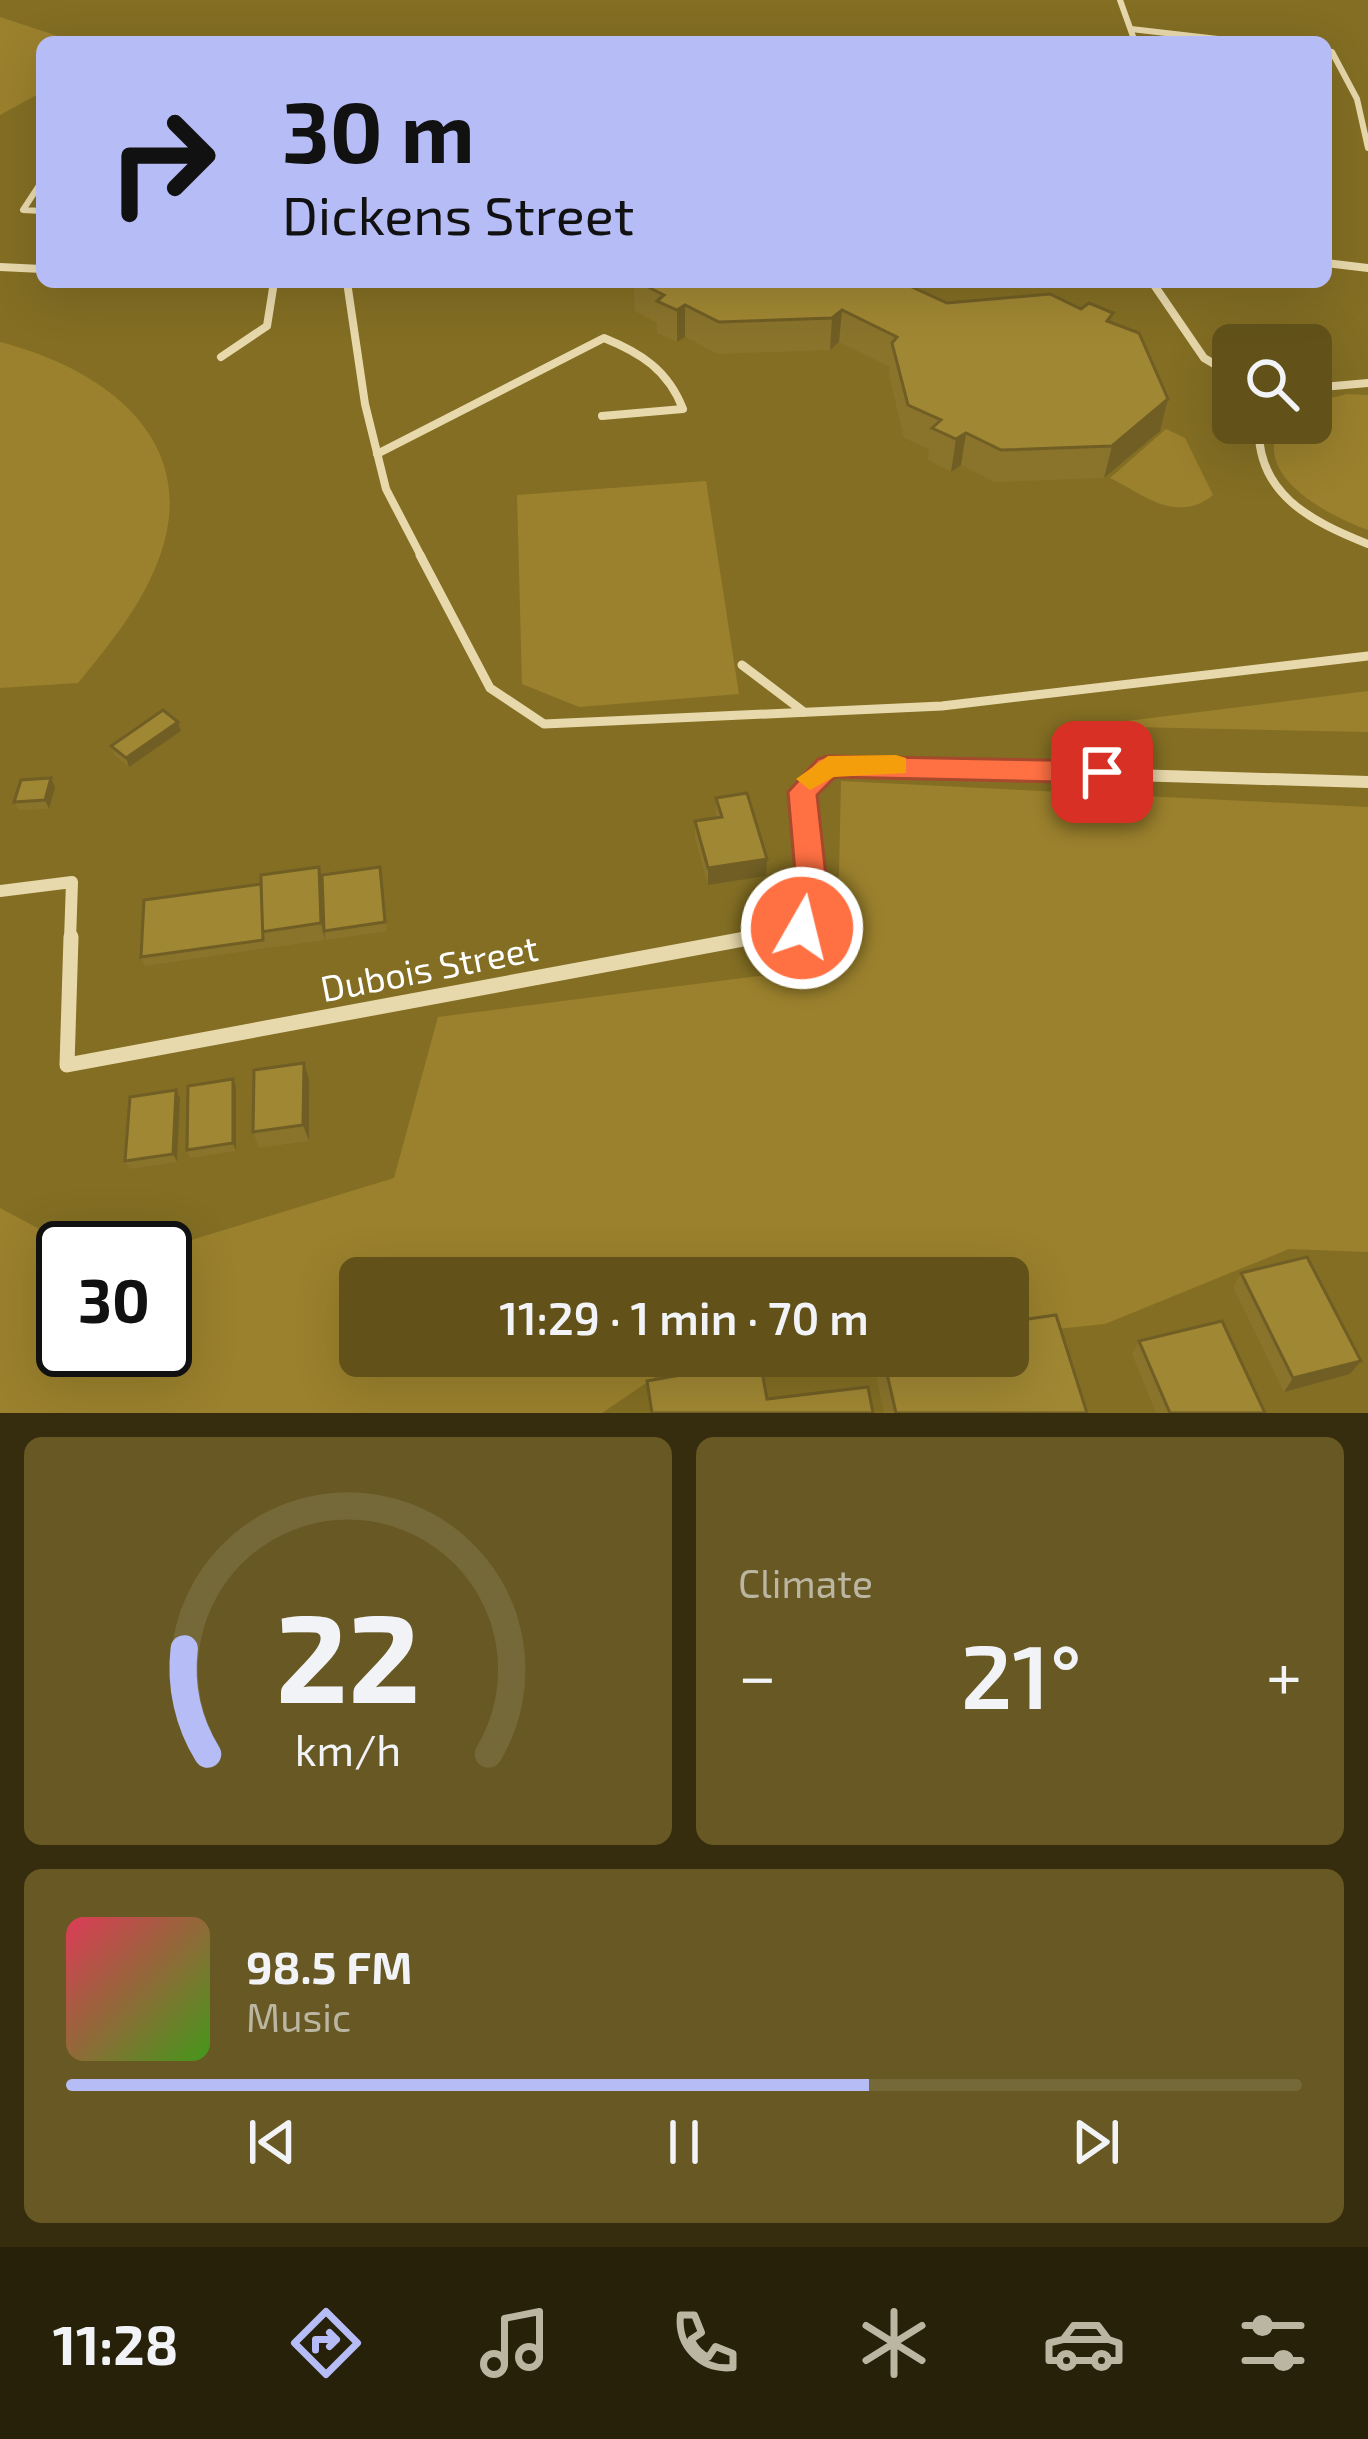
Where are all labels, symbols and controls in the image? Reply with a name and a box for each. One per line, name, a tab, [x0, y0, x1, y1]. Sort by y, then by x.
text: 30 m	[282, 79, 475, 180]
icon: right	[84, 84, 240, 240]
text: Dickens Street	[282, 181, 634, 246]
map controls	[1212, 324, 1332, 444]
button: search	[1212, 324, 1332, 444]
pin	[1051, 721, 1153, 823]
icon: arrive	[1069, 739, 1135, 805]
position arrow	[739, 865, 865, 991]
street label: Dubois Street	[317, 925, 541, 1009]
speed limit sign: 30	[36, 1221, 192, 1377]
text: 11:29 · 1 min · 70 m	[499, 1290, 869, 1344]
text: Climate	[738, 1559, 873, 1606]
text: 22	[275, 1578, 421, 1728]
text: 21°	[961, 1619, 1082, 1727]
text: −	[738, 1634, 777, 1713]
text: +	[1266, 1634, 1302, 1713]
text: km/h	[295, 1723, 401, 1775]
text: 98.5 FM	[246, 1939, 412, 1993]
text: Music	[246, 1993, 351, 2040]
icon: previous	[239, 2109, 305, 2175]
icon: pause	[651, 2109, 717, 2175]
icon: next	[1063, 2109, 1129, 2175]
icon: directions	[284, 2301, 368, 2385]
icon: music	[473, 2301, 557, 2385]
icon: phone	[663, 2301, 747, 2385]
icon: climate	[852, 2301, 936, 2385]
icon: car	[1042, 2301, 1126, 2385]
icon: filters	[1231, 2301, 1315, 2385]
text: 11:28	[53, 2311, 178, 2376]

